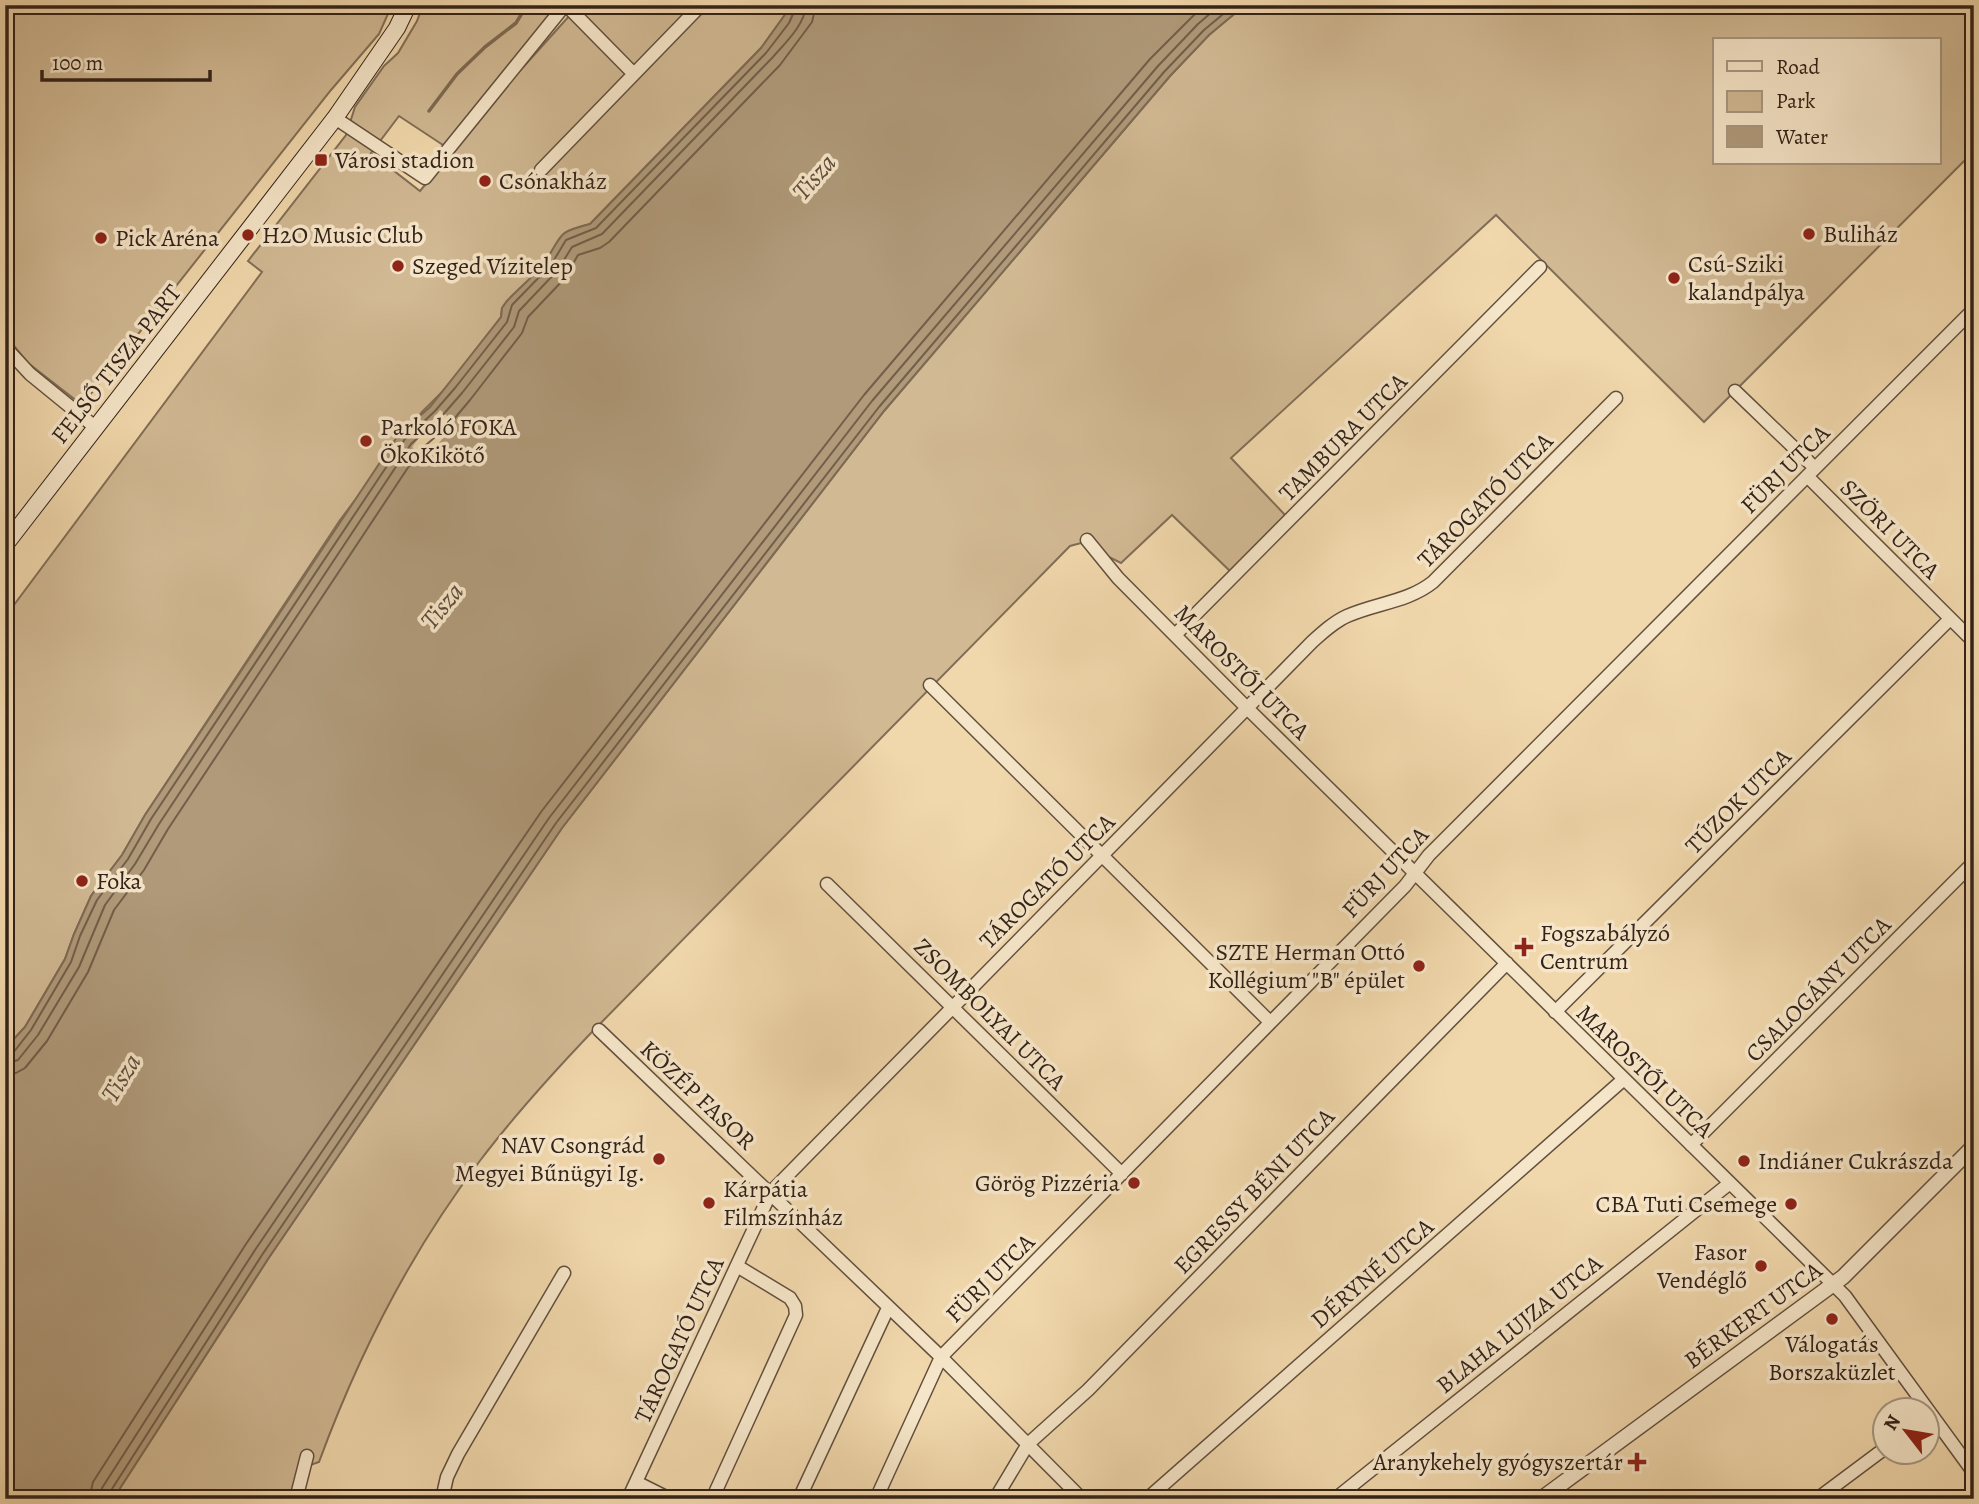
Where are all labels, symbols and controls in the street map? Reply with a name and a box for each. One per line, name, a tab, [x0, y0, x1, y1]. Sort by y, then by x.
scale bar	[42, 38, 210, 82]
legend	[1713, 38, 1940, 164]
text: 100 m	[52, 49, 103, 77]
text: Road	[1776, 53, 1820, 81]
text: Park	[1776, 87, 1816, 115]
text: Water	[1775, 123, 1828, 151]
place label: Városi stadion	[334, 144, 475, 176]
water label: Tisza	[784, 146, 844, 208]
marker: Városi stadion	[313, 152, 329, 168]
place label: Csónakház	[499, 165, 607, 197]
marker: Csónakház	[477, 173, 493, 189]
place label: Buliház	[1823, 218, 1898, 250]
place label: H2O Music Club	[262, 219, 423, 251]
place label: Pick Aréna	[115, 222, 220, 254]
marker: Buliház	[1801, 226, 1817, 242]
marker: H2O Music Club	[240, 227, 256, 243]
marker: Pick Aréna	[93, 230, 109, 246]
place label: Csú-Sziki kalandpálya	[1688, 248, 1806, 308]
place label: Szeged Vízitelep	[412, 250, 573, 282]
marker: Szeged Vízitelep	[390, 258, 406, 274]
marker: Csú-Sziki kalandpálya	[1666, 270, 1682, 286]
street label: FELSŐ TISZA PART	[44, 278, 188, 450]
street label: TAMBURA UTCA	[1272, 365, 1415, 508]
place label: Parkoló FOKA ÖkoKikötő	[380, 411, 517, 471]
street label: FÜRJ UTCA	[1733, 417, 1837, 521]
street label: TÁROGATÓ UTCA	[1410, 425, 1560, 575]
marker: Parkoló FOKA ÖkoKikötő	[358, 433, 374, 449]
street label: SZÖRI UTCA	[1833, 472, 1948, 587]
water label: Tisza	[412, 575, 472, 637]
street label: MAROSTŐI UTCA	[1167, 597, 1317, 747]
street label: TÚZOK UTCA	[1678, 740, 1799, 861]
street label: TÁROGATÓ UTCA	[972, 806, 1122, 956]
street label: FÜRJ UTCA	[1334, 819, 1436, 925]
place label: Foka	[96, 865, 143, 897]
marker: Foka	[74, 873, 90, 889]
street label: CSALOGÁNY UTCA	[1738, 909, 1898, 1069]
place label: Fogszabályzó Centrum	[1540, 917, 1670, 977]
street label: ZSOMBOLYAI UTCA	[907, 931, 1074, 1098]
place label: SZTE Herman Ottó Kollégium "B" épület	[1208, 936, 1405, 996]
marker: Fogszabályzó Centrum	[1514, 937, 1534, 957]
marker: SZTE Herman Ottó Kollégium "B" épület	[1411, 958, 1427, 974]
street label: MAROSTŐI UTCA	[1569, 997, 1721, 1145]
street label: KÖZÉP FASOR	[633, 1033, 763, 1157]
water label: Tisza	[93, 1047, 149, 1109]
street label: EGRESSY BÉNI UTCA	[1166, 1100, 1342, 1281]
place label: NAV Csongrád Megyei Bűnügyi Ig.	[455, 1129, 645, 1189]
place label: Indiáner Cukrászda	[1758, 1145, 1954, 1177]
marker: NAV Csongrád Megyei Bűnügyi Ig.	[651, 1151, 667, 1167]
marker: Indiáner Cukrászda	[1736, 1153, 1752, 1169]
place label: Görög Pizzéria	[975, 1167, 1121, 1199]
place label: Kárpátia Filmszínház	[723, 1173, 843, 1233]
marker: Görög Pizzéria	[1126, 1175, 1142, 1191]
place label: CBA Tuti Csemege	[1595, 1188, 1777, 1220]
marker: Kárpátia Filmszínház	[701, 1195, 717, 1211]
marker: CBA Tuti Csemege	[1783, 1196, 1799, 1212]
street label: DÉRYNÉ UTCA	[1304, 1210, 1441, 1335]
street label: FÜRJ UTCA	[938, 1226, 1042, 1330]
place label: Fasor Vendéglő	[1656, 1236, 1747, 1296]
street label: BLAHA LUJZA UTCA	[1429, 1247, 1609, 1401]
street label: TÁROGATÓ UTCA	[627, 1251, 732, 1428]
street label: BÉRKERT UTCA	[1678, 1254, 1829, 1376]
marker: Fasor Vendéglő	[1753, 1258, 1769, 1274]
marker: Válogatás Borszaküzlet	[1824, 1311, 1840, 1327]
place label: Válogatás Borszaküzlet	[1768, 1328, 1896, 1388]
north arrow	[1870, 1396, 1940, 1466]
text: N	[1878, 1410, 1907, 1435]
place label: Aranykehely gyógyszertár	[1372, 1446, 1623, 1478]
marker: Aranykehely gyógyszertár	[1629, 1454, 1645, 1470]

